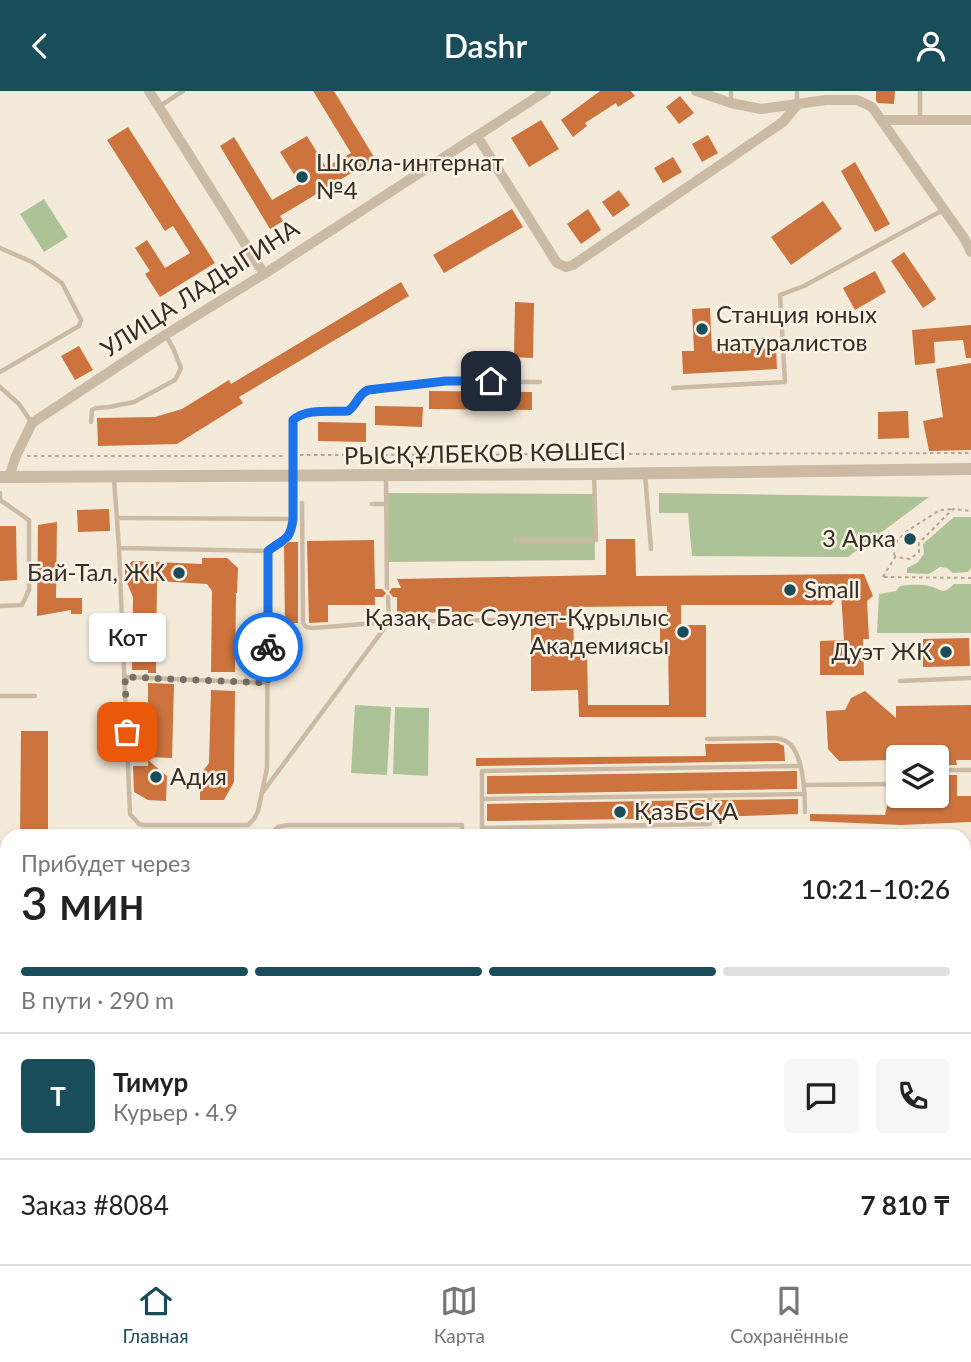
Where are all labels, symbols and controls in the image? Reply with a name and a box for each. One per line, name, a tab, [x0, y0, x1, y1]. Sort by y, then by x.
text: Dashr	[444, 26, 527, 65]
icon: back	[21, 27, 59, 65]
icon: person	[912, 27, 950, 65]
place label: Школа-интернат №4	[316, 147, 504, 204]
marker: Школа-интернат №4	[294, 169, 310, 185]
street label: УЛИЦА ЛАДЫГИНА	[95, 212, 304, 363]
place label: Станция юных натуралистов	[716, 299, 877, 356]
marker: Станция юных натуралистов	[694, 321, 710, 337]
pin	[461, 351, 521, 411]
icon: home	[472, 362, 510, 400]
street label: РЫСҚҰЛБЕКОВ КӨШЕСІ	[344, 436, 626, 469]
place label: 3 Арка	[822, 523, 896, 552]
marker: 3 Арка	[902, 531, 918, 547]
place label: Бай-Тал, ЖК	[27, 557, 165, 586]
marker: Бай-Тал, ЖК	[171, 565, 187, 581]
place label: Small	[804, 574, 860, 603]
marker: Small	[782, 582, 798, 598]
place label: Қазақ Бас Сәулет-Құрылыс Академиясы	[365, 602, 669, 659]
courier	[233, 612, 303, 682]
callout: Кот	[88, 613, 166, 662]
text: Кот	[108, 623, 147, 651]
marker: Қазақ Бас Сәулет-Құрылыс Академиясы	[675, 624, 691, 640]
icon: bike	[249, 628, 287, 666]
place label: Дуэт ЖК	[832, 636, 932, 665]
marker: Дуэт ЖК	[938, 644, 954, 660]
pin	[97, 702, 157, 762]
icon: bag	[108, 713, 146, 751]
map controls	[886, 745, 949, 808]
button: layers	[886, 745, 949, 808]
place label: Адия	[170, 761, 227, 790]
marker: Адия	[148, 769, 164, 785]
place label: ҚазБСҚА	[634, 796, 739, 825]
marker: ҚазБСҚА	[612, 804, 628, 820]
text: Прибудет через	[21, 849, 191, 877]
text: 10:21–10:26	[801, 873, 950, 905]
text: 3 мин	[21, 875, 145, 930]
text: В пути · 290 m	[21, 986, 174, 1014]
button: chat	[784, 1059, 858, 1133]
button: phone	[876, 1059, 950, 1133]
text: Тимур	[113, 1066, 188, 1098]
text: Т	[50, 1080, 66, 1112]
text: Курьер · 4.9	[113, 1098, 238, 1126]
text: Заказ #8084	[21, 1189, 169, 1221]
text: 7 810 ₸	[860, 1189, 950, 1221]
tab: Главная	[123, 1282, 189, 1347]
tab: Карта	[434, 1282, 485, 1347]
tab: Сохранённые	[730, 1282, 848, 1347]

